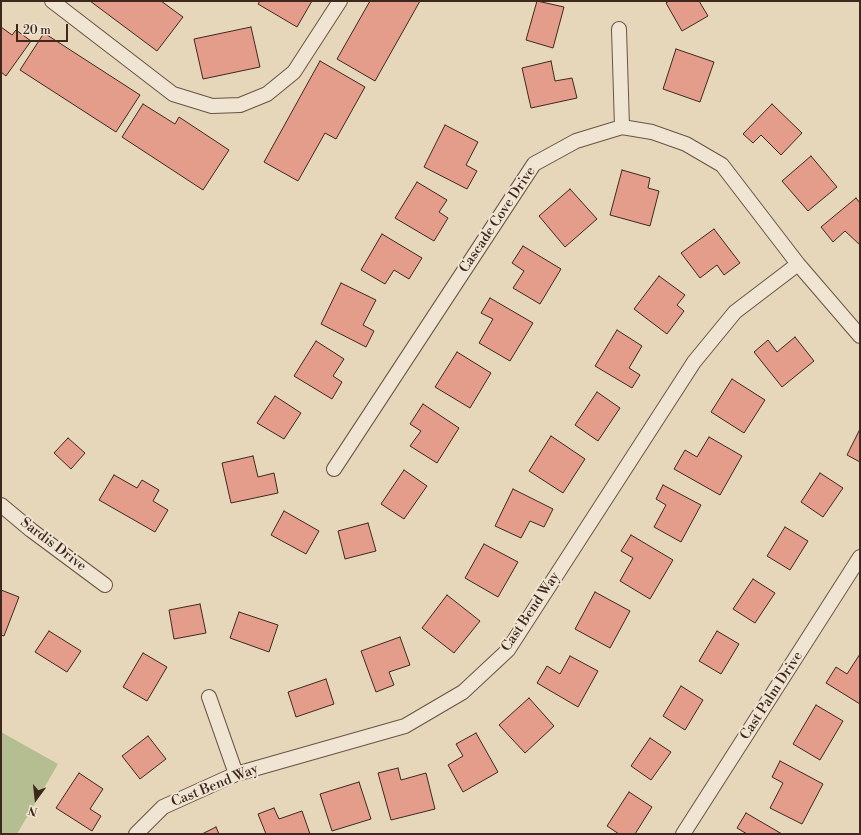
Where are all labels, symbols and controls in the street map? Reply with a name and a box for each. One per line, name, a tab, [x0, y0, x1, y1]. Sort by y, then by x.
scale bar	[18, 16, 70, 42]
text: 20 m	[23, 23, 51, 38]
street label: Cascade Cove Drive	[456, 164, 540, 276]
street label: Sardis Drive	[17, 515, 89, 575]
street label: Cast Bend Way	[498, 569, 564, 655]
street label: Cast Palm Drive	[737, 649, 807, 743]
street label: Cast Bend Way	[169, 761, 261, 811]
north arrow	[16, 779, 56, 819]
text: N	[27, 803, 39, 818]

